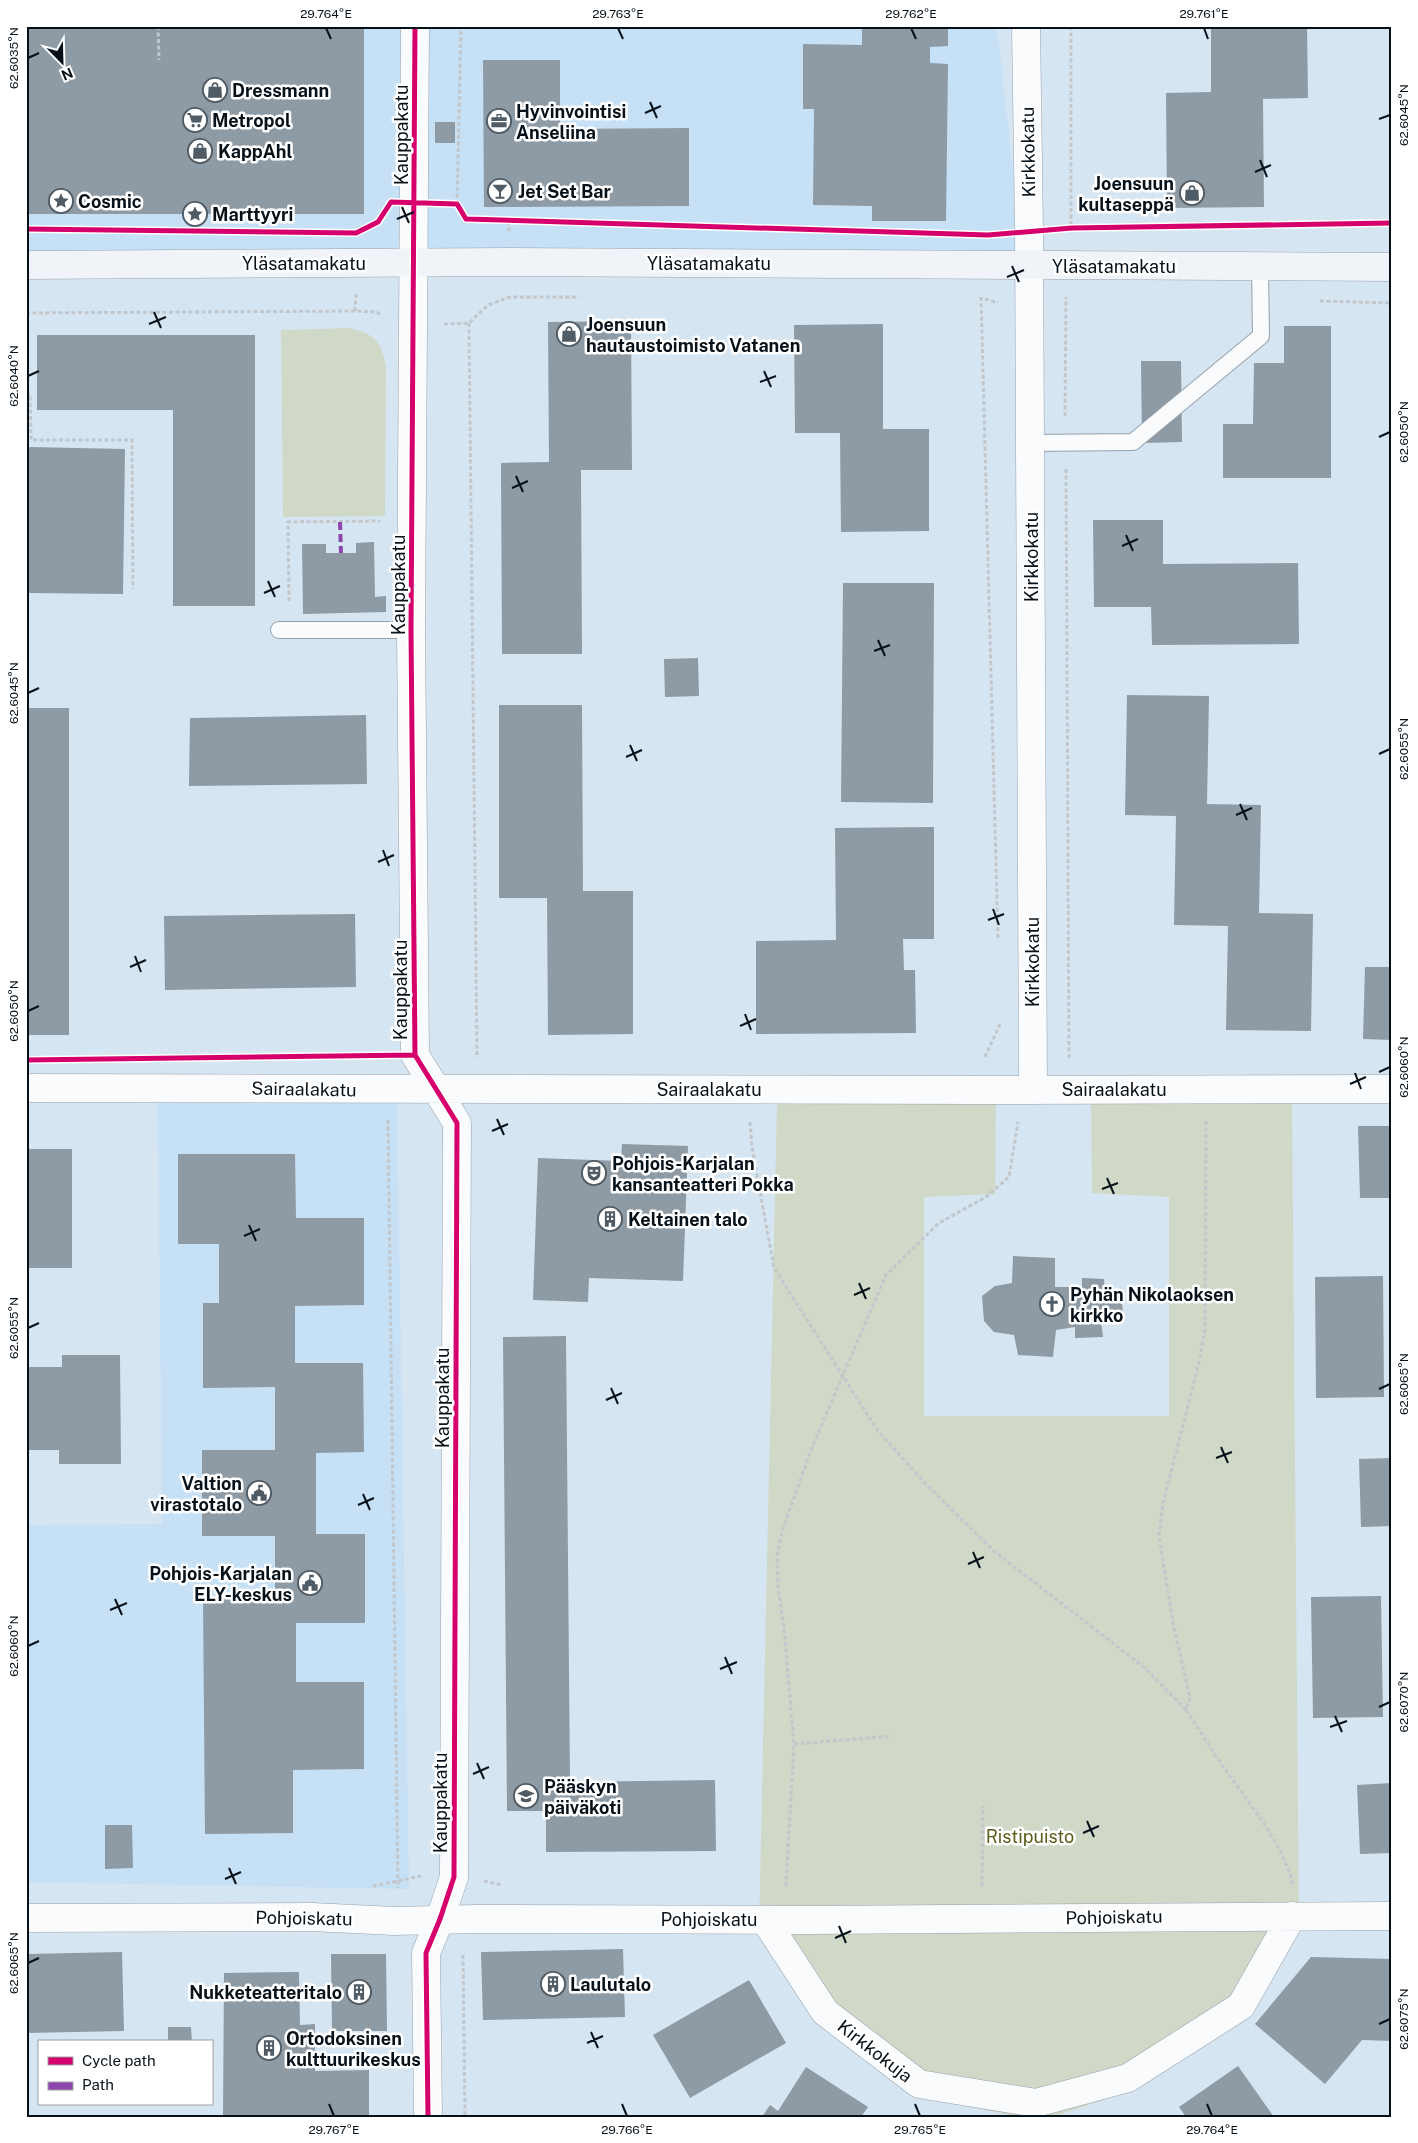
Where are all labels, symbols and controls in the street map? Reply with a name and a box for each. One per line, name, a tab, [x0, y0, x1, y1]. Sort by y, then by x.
text: 29.764°E	[300, 7, 352, 21]
text: 29.763°E	[592, 7, 644, 21]
text: 29.762°E	[885, 7, 937, 21]
text: 29.761°E	[1179, 7, 1229, 21]
text: 62.6035°N	[7, 27, 21, 89]
north arrow	[38, 38, 88, 88]
text: N	[59, 64, 75, 83]
shop icon: Dressmann	[202, 77, 228, 103]
place label: Dressmann	[232, 80, 329, 101]
text: 62.6045°N	[1397, 84, 1411, 146]
street label: Kauppakatu	[391, 85, 412, 185]
place label: Hyvinvointisi Anseliina	[516, 101, 626, 143]
street label: Kirkkokatu	[1017, 106, 1039, 198]
supermarket icon: Metropol	[182, 107, 208, 133]
office icon: Hyvinvointisi Anseliina	[486, 108, 512, 134]
place label: Metropol	[212, 110, 291, 131]
shop icon: KappAhl	[187, 138, 213, 164]
place label: KappAhl	[218, 141, 292, 162]
place label: Joensuun kultaseppä	[1078, 173, 1174, 215]
bar icon: Jet Set Bar	[487, 178, 513, 204]
shop icon: Joensuun kultaseppä	[1179, 180, 1205, 206]
place label: Jet Set Bar	[518, 181, 611, 202]
place icon: Cosmic	[48, 188, 74, 214]
place label: Cosmic	[78, 191, 142, 212]
place icon: Marttyyri	[182, 201, 208, 227]
place label: Marttyyri	[212, 204, 293, 225]
street label: Yläsatamakatu	[242, 253, 366, 274]
street label: Yläsatamakatu	[647, 253, 771, 274]
street label: Yläsatamakatu	[1052, 256, 1176, 277]
place label: Joensuun hautaustoimisto Vatanen	[586, 314, 800, 356]
shop icon: Joensuun hautaustoimisto Vatanen	[556, 321, 582, 347]
text: 62.6040°N	[7, 345, 21, 407]
text: 62.6050°N	[1397, 401, 1411, 463]
street label: Kirkkokatu	[1021, 512, 1042, 602]
street label: Kauppakatu	[388, 535, 409, 635]
text: 62.6045°N	[7, 662, 21, 724]
text: 62.6055°N	[1397, 718, 1411, 780]
street label: Kirkkokatu	[1022, 917, 1043, 1007]
street label: Kauppakatu	[390, 940, 411, 1040]
text: 62.6050°N	[7, 980, 21, 1042]
text: 62.6060°N	[1397, 1036, 1411, 1098]
street label: Sairaalakatu	[251, 1078, 357, 1100]
street label: Sairaalakatu	[656, 1079, 762, 1100]
street label: Sairaalakatu	[1061, 1079, 1167, 1100]
place label: Pohjois-Karjalan kansanteatteri Pokka	[612, 1153, 794, 1195]
theatre icon: Pohjois-Karjalan kansanteatteri Pokka	[581, 1160, 607, 1186]
building icon: Keltainen talo	[597, 1206, 623, 1232]
place label: Keltainen talo	[628, 1209, 748, 1230]
place label: Pyhän Nikolaoksen kirkko	[1070, 1284, 1234, 1326]
church icon: Pyhän Nikolaoksen kirkko	[1039, 1291, 1065, 1317]
text: 62.6055°N	[7, 1297, 21, 1359]
street label: Kauppakatu	[432, 1348, 453, 1448]
text: 62.6065°N	[1397, 1353, 1411, 1415]
place label: Valtion virastotalo	[150, 1473, 242, 1515]
public building icon: Valtion virastotalo	[246, 1480, 272, 1506]
place label: Pohjois-Karjalan ELY-keskus	[149, 1563, 292, 1605]
public building icon: Pohjois-Karjalan ELY-keskus	[297, 1570, 323, 1596]
text: 62.6060°N	[7, 1615, 21, 1677]
text: 62.6070°N	[1397, 1672, 1411, 1732]
street label: Kauppakatu	[430, 1753, 451, 1853]
place label: Pääskyn päiväkoti	[544, 1776, 621, 1818]
school or university icon: Pääskyn päiväkoti	[513, 1783, 539, 1809]
park label: Ristipuisto	[986, 1826, 1074, 1847]
street label: Pohjoiskatu	[1065, 1906, 1163, 1928]
street label: Pohjoiskatu	[255, 1907, 353, 1929]
street label: Pohjoiskatu	[660, 1909, 758, 1930]
text: 62.6065°N	[7, 1932, 21, 1994]
building icon: Laulutalo	[540, 1971, 566, 1997]
place label: Laulutalo	[570, 1974, 651, 1995]
building icon: Nukketeatteritalo	[346, 1979, 372, 2005]
place label: Nukketeatteritalo	[189, 1982, 342, 2003]
text: 62.6075°N	[1397, 1988, 1411, 2050]
street label: Kirkkokuja	[834, 2015, 916, 2087]
place label: Ortodoksinen kulttuurikeskus	[286, 2028, 421, 2070]
building icon: Ortodoksinen kulttuurikeskus	[256, 2035, 282, 2061]
legend	[38, 2040, 212, 2106]
text: Cycle path	[82, 2052, 156, 2069]
text: Path	[82, 2076, 114, 2093]
text: 29.767°E	[308, 2123, 360, 2137]
text: 29.766°E	[601, 2123, 653, 2137]
text: 29.765°E	[894, 2123, 946, 2137]
text: 29.764°E	[1186, 2123, 1238, 2137]

